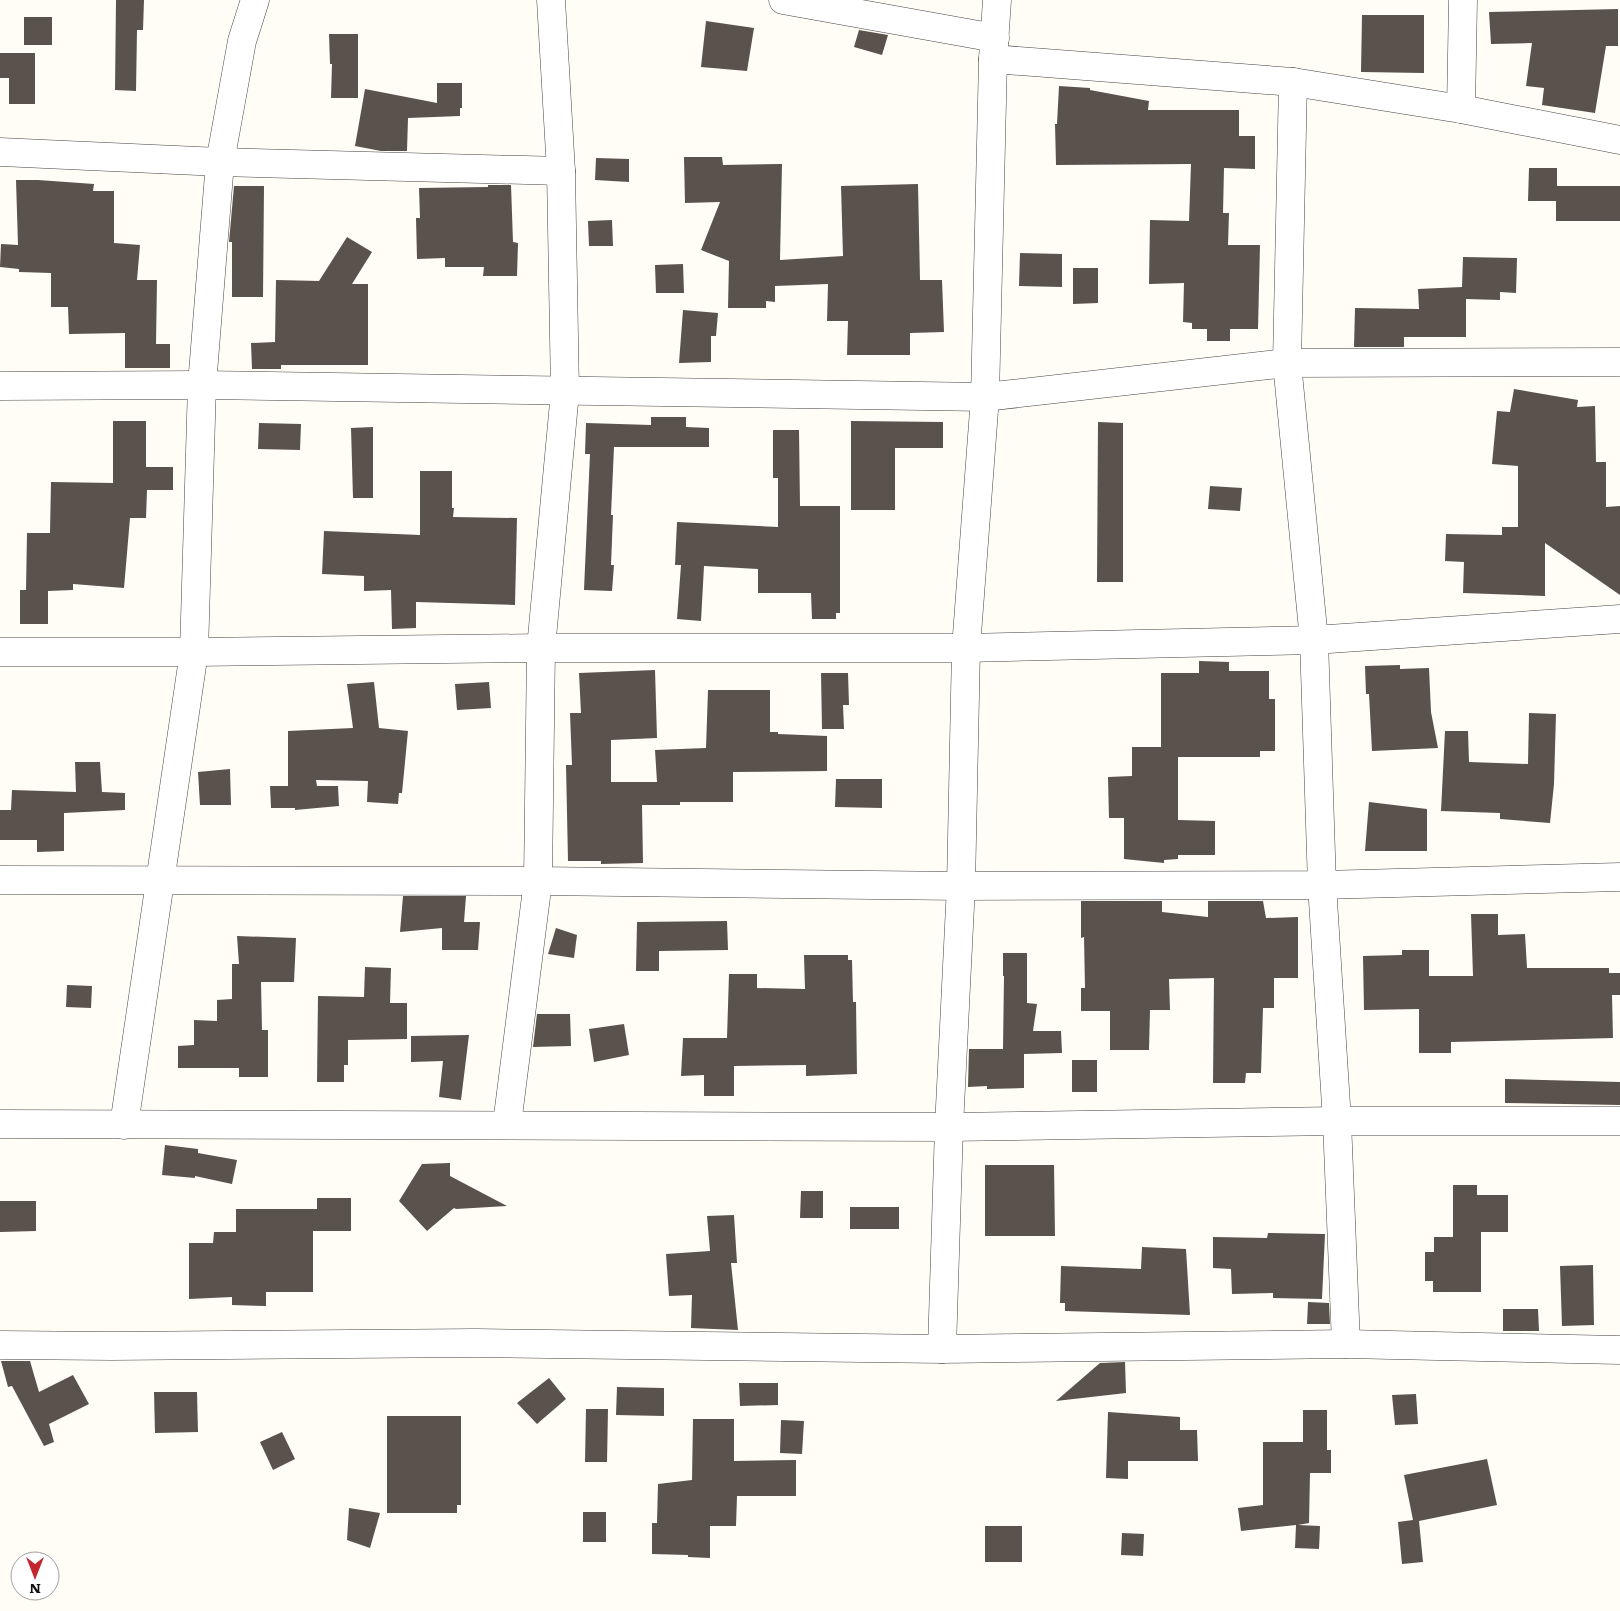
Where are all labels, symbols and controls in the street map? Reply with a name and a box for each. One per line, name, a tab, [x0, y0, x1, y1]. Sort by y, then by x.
north arrow	[10, 1551, 60, 1601]
text: N	[29, 1580, 41, 1600]

